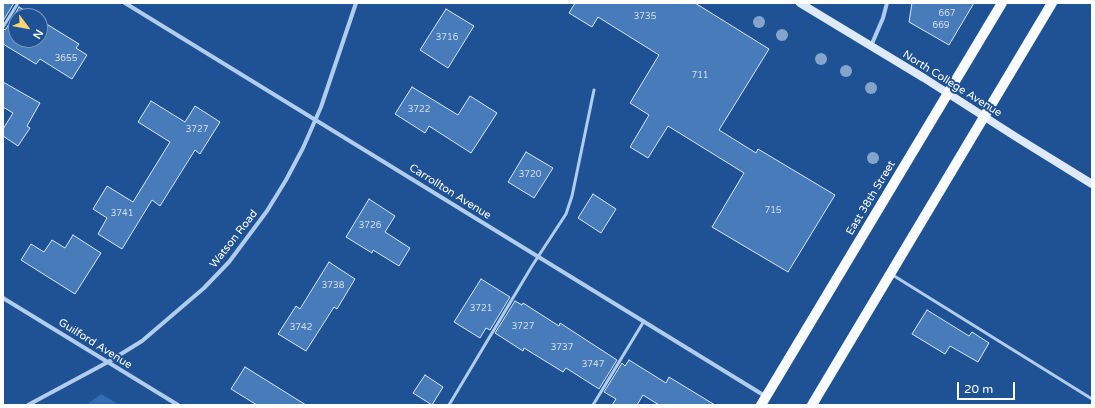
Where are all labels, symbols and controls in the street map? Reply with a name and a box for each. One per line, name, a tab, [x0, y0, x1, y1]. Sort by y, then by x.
north arrow	[8, 8, 48, 48]
house number: 667	[939, 9, 955, 19]
house number: 3735	[634, 12, 656, 22]
house number: 669	[933, 21, 949, 31]
text: N	[30, 27, 46, 41]
house number: 3716	[436, 33, 458, 43]
street label: North College Avenue	[900, 48, 1004, 120]
house number: 3655	[55, 54, 77, 64]
house number: 711	[692, 71, 708, 81]
house number: 3722	[408, 105, 430, 115]
house number: 3727	[186, 125, 208, 135]
street label: East 38th Street	[844, 158, 898, 238]
street label: Carrollton Avenue	[407, 161, 493, 223]
house number: 3720	[519, 170, 541, 180]
house number: 715	[765, 206, 781, 216]
street label: Watson Road	[207, 207, 261, 271]
house number: 3741	[111, 209, 133, 219]
house number: 3726	[359, 221, 381, 231]
house number: 3738	[322, 281, 344, 291]
house number: 3721	[470, 304, 492, 314]
street label: Guilford Avenue	[56, 316, 134, 372]
house number: 3727	[512, 322, 534, 332]
house number: 3742	[290, 323, 312, 333]
house number: 3737	[551, 343, 573, 353]
house number: 3747	[582, 360, 604, 370]
scale bar	[959, 374, 1017, 400]
text: 20 m	[964, 382, 993, 396]

